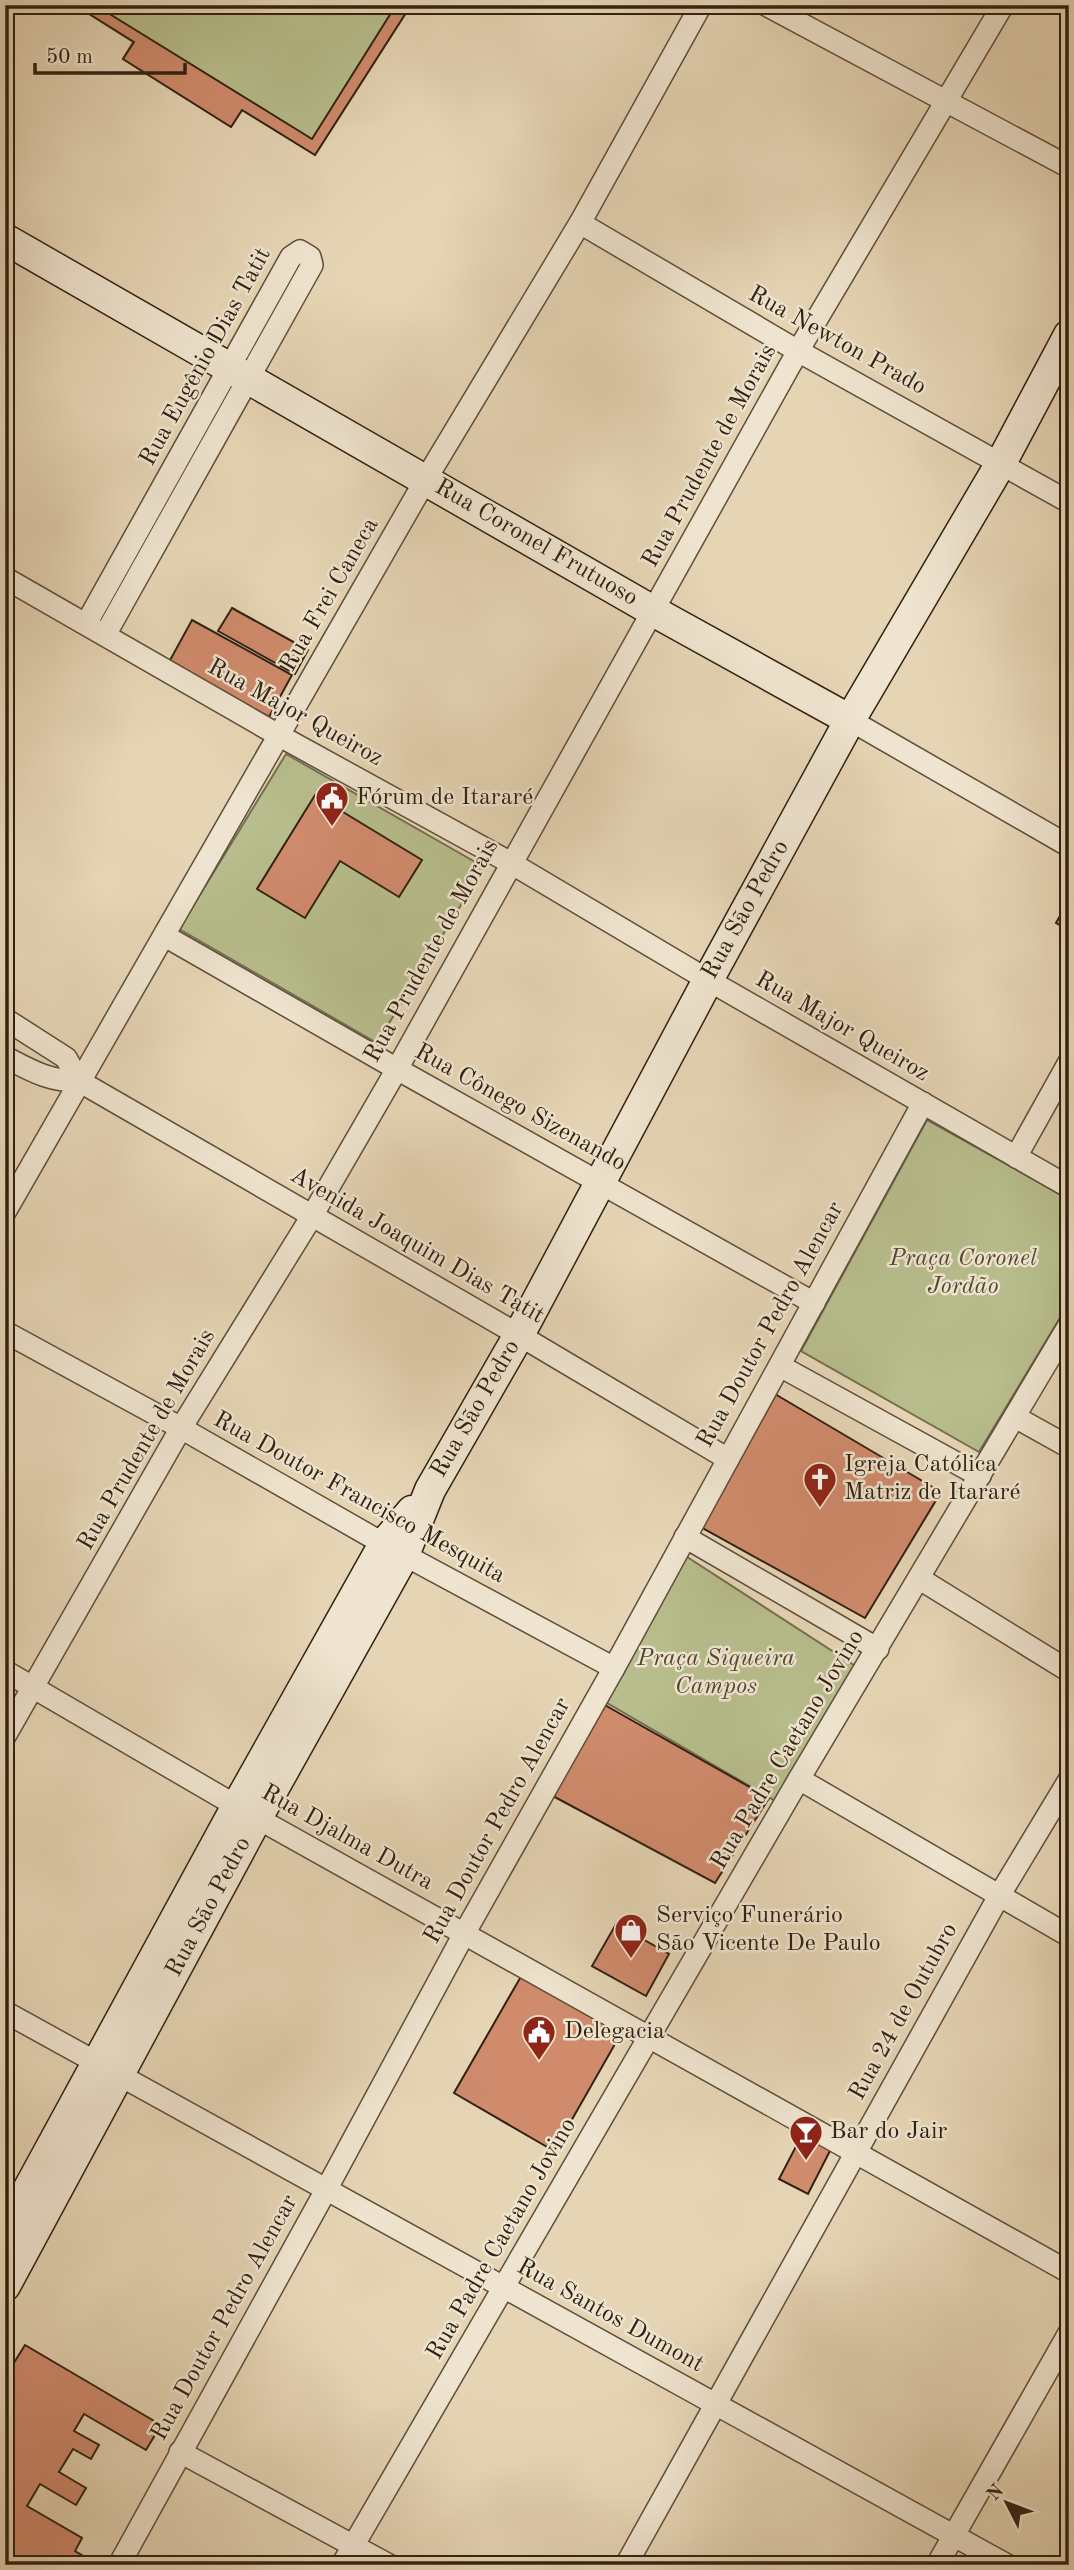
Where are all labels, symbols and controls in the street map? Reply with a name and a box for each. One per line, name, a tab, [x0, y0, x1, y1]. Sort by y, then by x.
scale bar	[35, 32, 186, 76]
text: 50 m	[46, 47, 93, 68]
street label: Rua Eugênio Dias Tatit	[136, 244, 276, 470]
street label: Rua Newton Prado	[744, 282, 930, 400]
street label: Rua Prudente de Morais	[639, 340, 781, 572]
street label: Rua Coronel Frutuoso	[430, 475, 642, 611]
street label: Rua Frei Caneca	[276, 514, 384, 676]
street label: Rua Major Queiroz	[203, 655, 387, 771]
public building icon: Fórum de Itararé	[313, 779, 351, 828]
place label: Fórum de Itararé	[356, 786, 533, 810]
street label: Rua Prudente de Morais	[361, 835, 503, 1067]
street label: Rua São Pedro	[698, 837, 794, 983]
street label: Rua Major Queiroz	[751, 968, 933, 1086]
street label: Rua Cônego Sizenando	[410, 1040, 630, 1176]
street label: Avenida Joaquim Dias Tatit	[286, 1163, 548, 1329]
street label: Rua Doutor Pedro Alencar	[693, 1198, 849, 1452]
park label: Praça Coronel Jordão	[888, 1247, 1037, 1299]
street label: Rua Prudente de Morais	[74, 1325, 220, 1555]
street label: Rua São Pedro	[427, 1336, 525, 1482]
street label: Rua Doutor Francisco Mesquita	[209, 1408, 509, 1588]
place label: Igreja Católica Matriz de Itararé	[844, 1453, 1021, 1505]
church icon: Igreja Católica Matriz de Itararé	[801, 1460, 839, 1509]
street label: Rua Padre Caetano Jovino	[707, 1626, 869, 1874]
park label: Praça Siqueira Campos	[636, 1647, 795, 1699]
street label: Rua Doutor Pedro Alencar	[420, 1694, 576, 1948]
street label: Rua Djalma Dutra	[257, 1781, 437, 1895]
street label: Rua São Pedro	[162, 1833, 256, 1981]
place label: Serviço Funerário São Vicente De Paulo	[656, 1904, 881, 1956]
shop icon: Serviço Funerário São Vicente De Paulo	[612, 1911, 650, 1960]
street label: Rua 24 de Outubro	[845, 1919, 963, 2105]
public building icon: Delegacia	[520, 2013, 558, 2062]
place label: Delegacia	[564, 2020, 665, 2044]
bar icon: Bar do Jair	[787, 2113, 825, 2162]
street label: Rua Padre Caetano Jovino	[423, 2114, 581, 2364]
place label: Bar do Jair	[830, 2120, 947, 2144]
street label: Rua Doutor Pedro Alencar	[147, 2191, 303, 2445]
street label: Rua Santos Dumont	[513, 2255, 707, 2377]
north arrow	[972, 2468, 1042, 2538]
text: N	[984, 2481, 1008, 2505]

